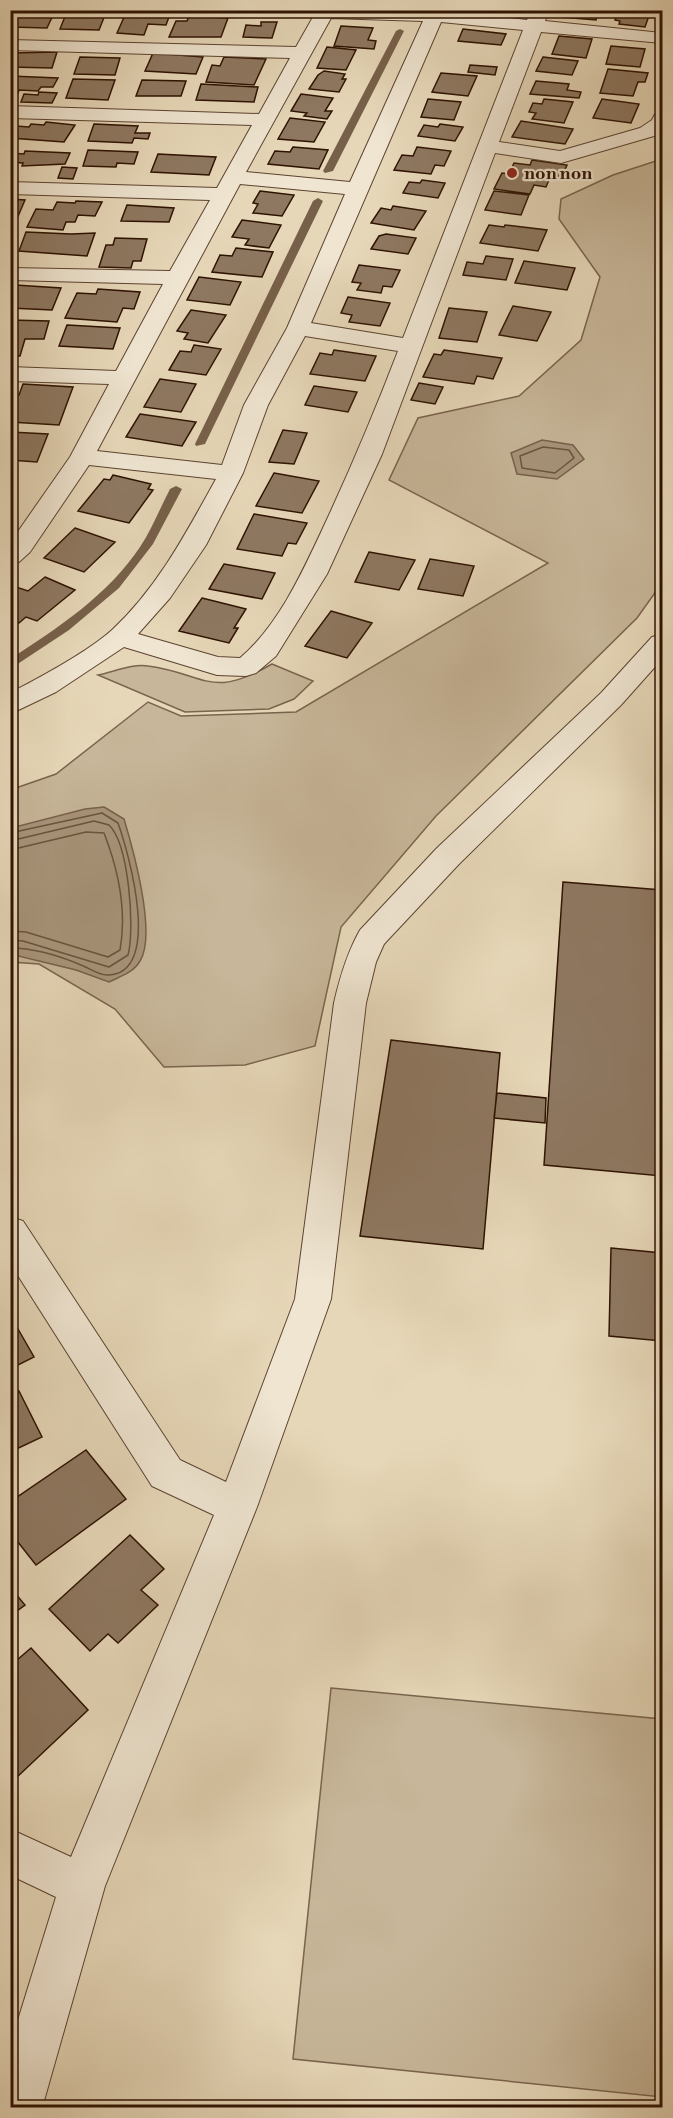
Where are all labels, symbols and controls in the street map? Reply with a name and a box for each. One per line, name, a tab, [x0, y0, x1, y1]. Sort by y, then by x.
place label: non non	[524, 162, 592, 185]
marker: non non	[505, 166, 519, 180]

